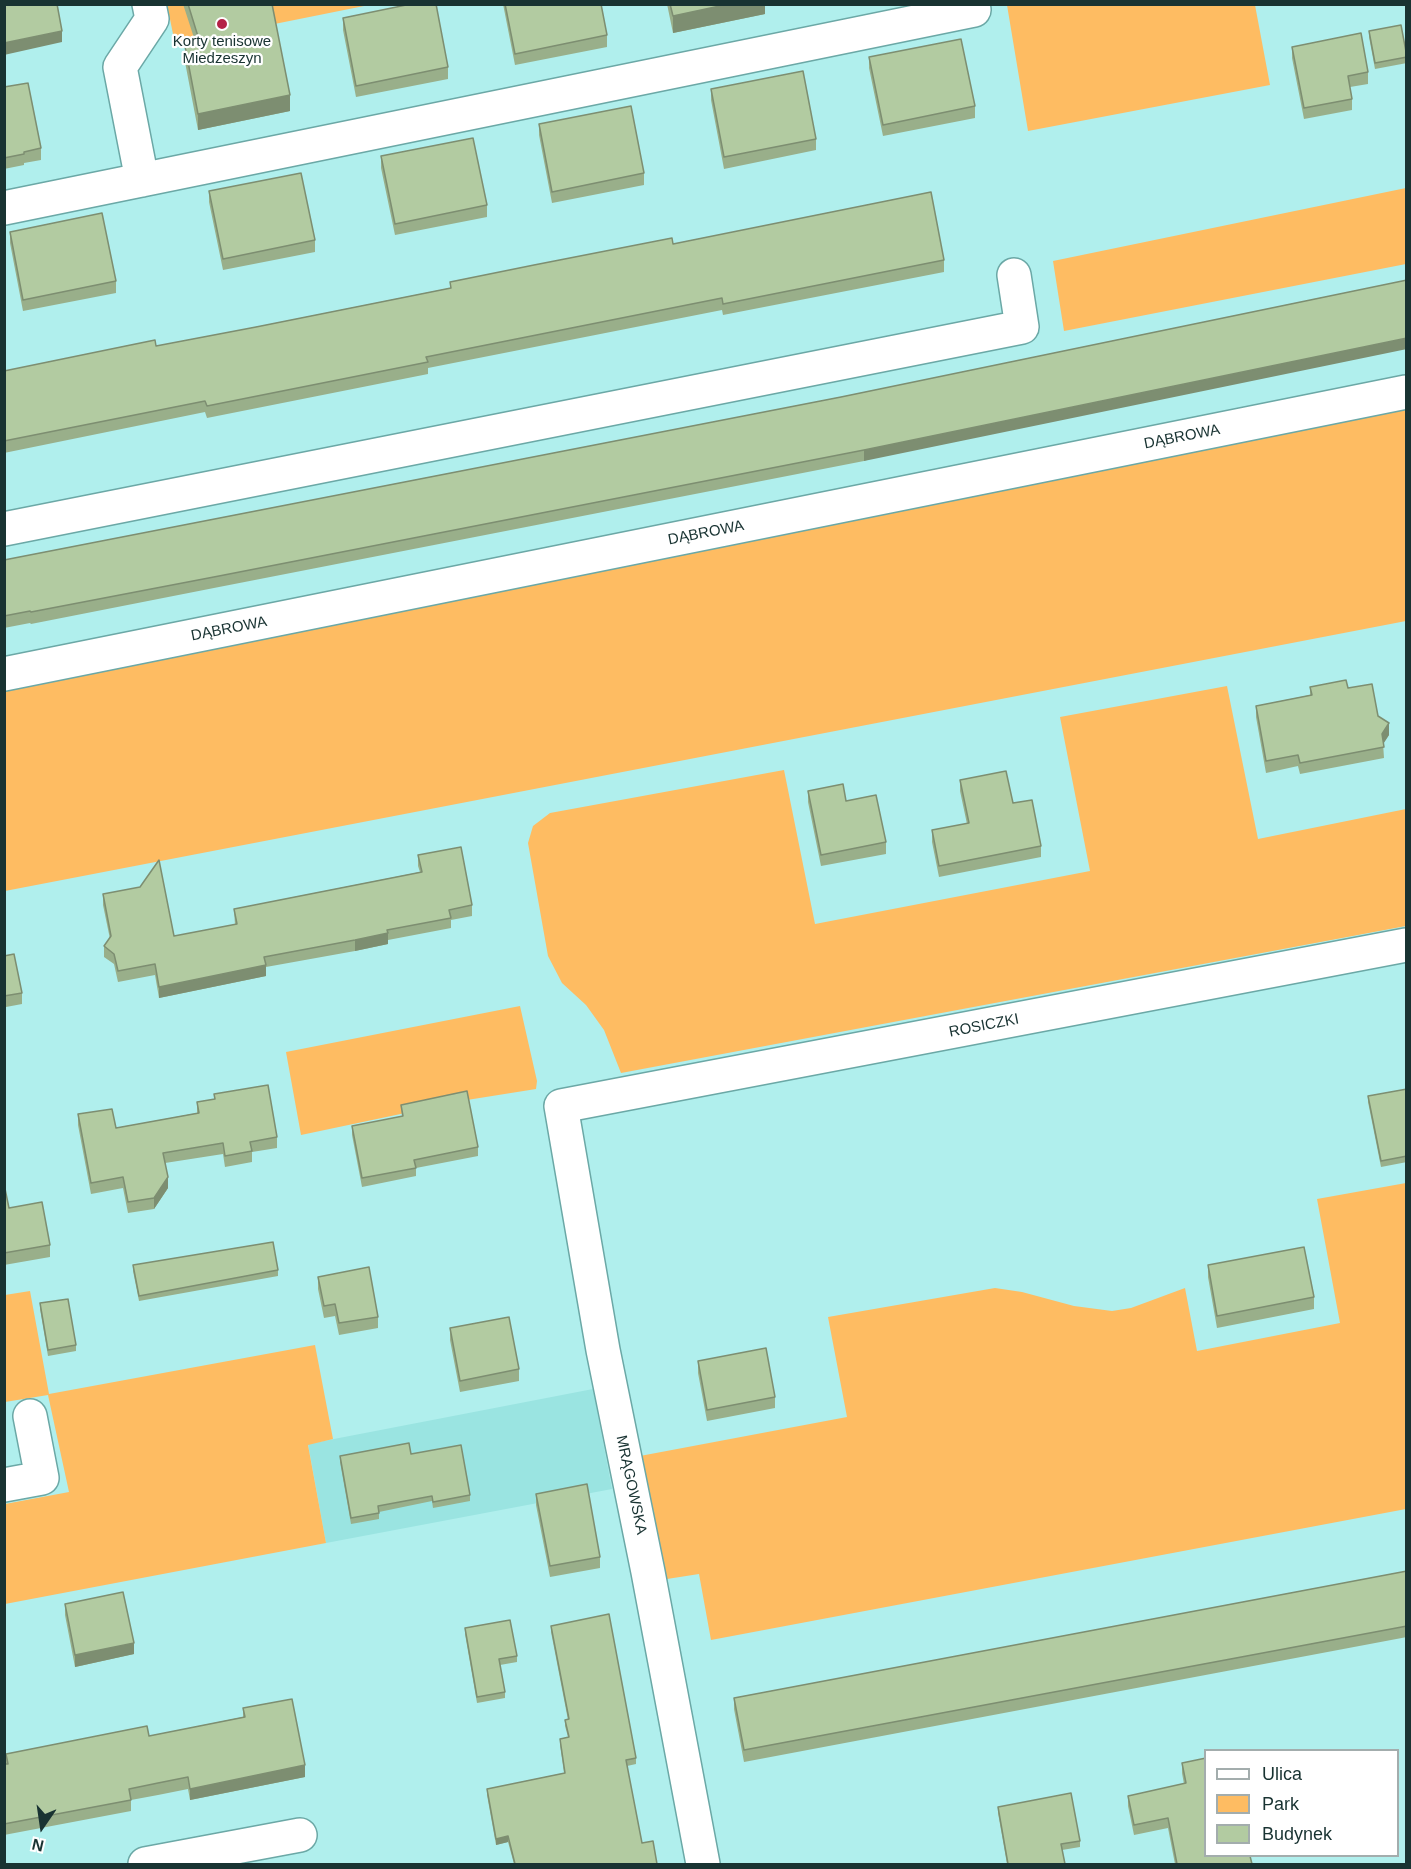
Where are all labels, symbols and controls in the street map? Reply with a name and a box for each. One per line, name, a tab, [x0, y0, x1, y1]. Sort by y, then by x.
marker: Korty tenisowe Miedzeszyn	[215, 17, 229, 31]
place label: Korty tenisowe Miedzeszyn	[173, 33, 271, 68]
street label: DĄBROWA	[1143, 421, 1221, 453]
street label: DĄBROWA	[667, 517, 745, 549]
street label: DĄBROWA	[190, 613, 268, 645]
street label: ROSICZKI	[948, 1010, 1020, 1042]
street label: MRĄGOWSKA	[612, 1434, 650, 1536]
legend	[1204, 1749, 1399, 1857]
text: Ulica	[1262, 1764, 1302, 1784]
text: Park	[1262, 1794, 1299, 1814]
north arrow	[12, 1797, 72, 1857]
text: Budynek	[1262, 1824, 1332, 1844]
text: N	[30, 1835, 45, 1855]

